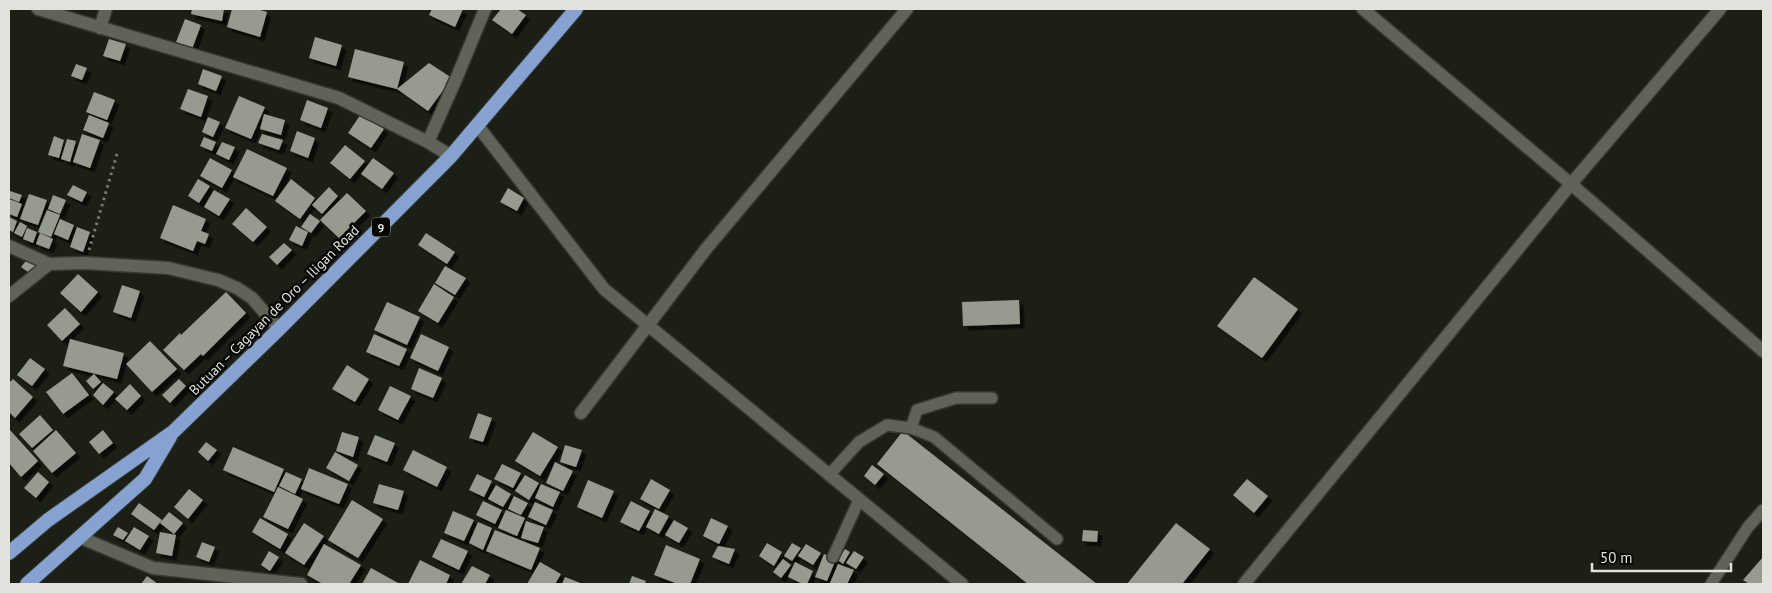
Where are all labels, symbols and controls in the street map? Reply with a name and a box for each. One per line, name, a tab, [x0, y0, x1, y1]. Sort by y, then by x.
road number: 9	[372, 218, 390, 236]
street label: Butuan – Cagayan de Oro – Iligan Road	[185, 221, 363, 399]
scale bar	[1592, 540, 1731, 572]
text: 50 m	[1600, 548, 1633, 567]

